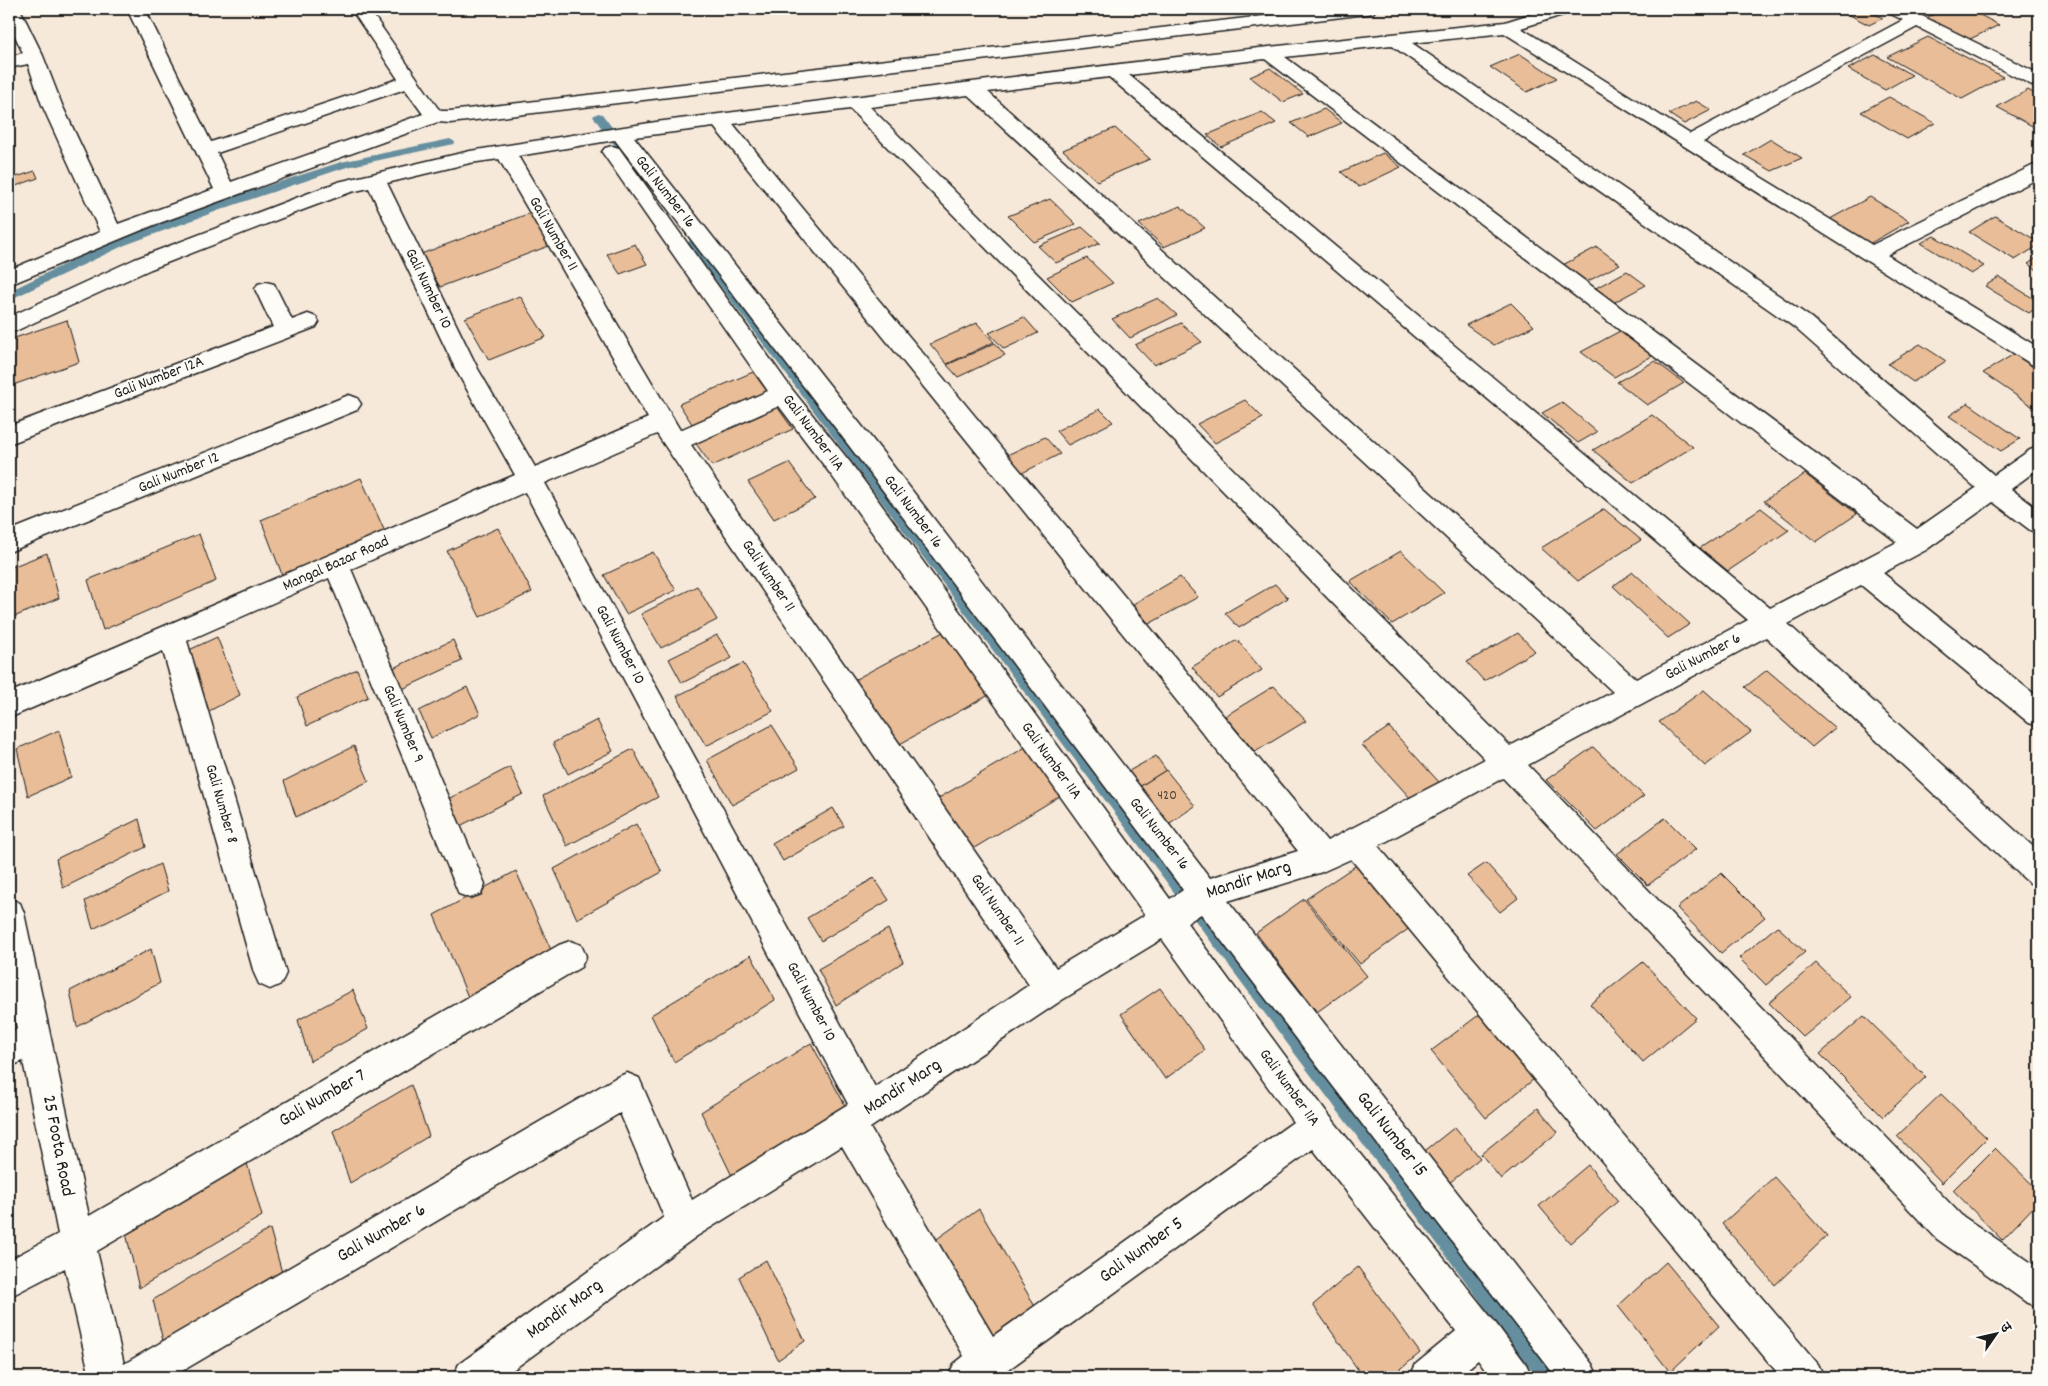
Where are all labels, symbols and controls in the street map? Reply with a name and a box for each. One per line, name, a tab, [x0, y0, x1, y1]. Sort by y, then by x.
street label: Gali Number 16	[629, 151, 701, 233]
street label: Gali Number 11	[522, 193, 584, 275]
street label: Gali Number 10	[398, 245, 458, 333]
street label: Gali Number 12A	[111, 350, 208, 406]
street label: Gali Number 11A	[776, 390, 850, 477]
street label: Gali Number 12	[135, 446, 223, 500]
street label: Gali Number 16	[878, 470, 948, 554]
street label: Mangal Bazar Road	[279, 530, 393, 598]
street label: Gali Number 11	[735, 535, 801, 617]
street label: Gali Number 10	[589, 601, 651, 689]
street label: Gali Number 6	[1661, 627, 1745, 687]
street label: Gali Number 9	[376, 681, 430, 767]
street label: Gali Number 11A	[1015, 717, 1087, 805]
street label: Gali Number 8	[199, 762, 243, 846]
house number: 420	[1157, 786, 1177, 806]
street label: Gali Number 16	[1123, 793, 1195, 875]
street label: Mandir Marg	[1203, 855, 1295, 907]
street label: Gali Number 11	[964, 869, 1030, 951]
street label: Gali Number 10	[780, 958, 842, 1046]
street label: Gali Number 11A	[1253, 1044, 1325, 1132]
street label: Mandir Marg	[859, 1053, 947, 1123]
street label: Gali Number 7	[274, 1063, 372, 1135]
street label: Gali Number 15	[1349, 1086, 1433, 1184]
street label: 25 Foota Road	[34, 1093, 80, 1199]
street label: Gali Number 6	[332, 1198, 432, 1270]
street label: Gali Number 5	[1094, 1211, 1190, 1291]
street label: Mandir Marg	[521, 1273, 609, 1347]
north arrow	[1970, 1308, 2020, 1358]
text: उ	[1994, 1318, 2016, 1338]

